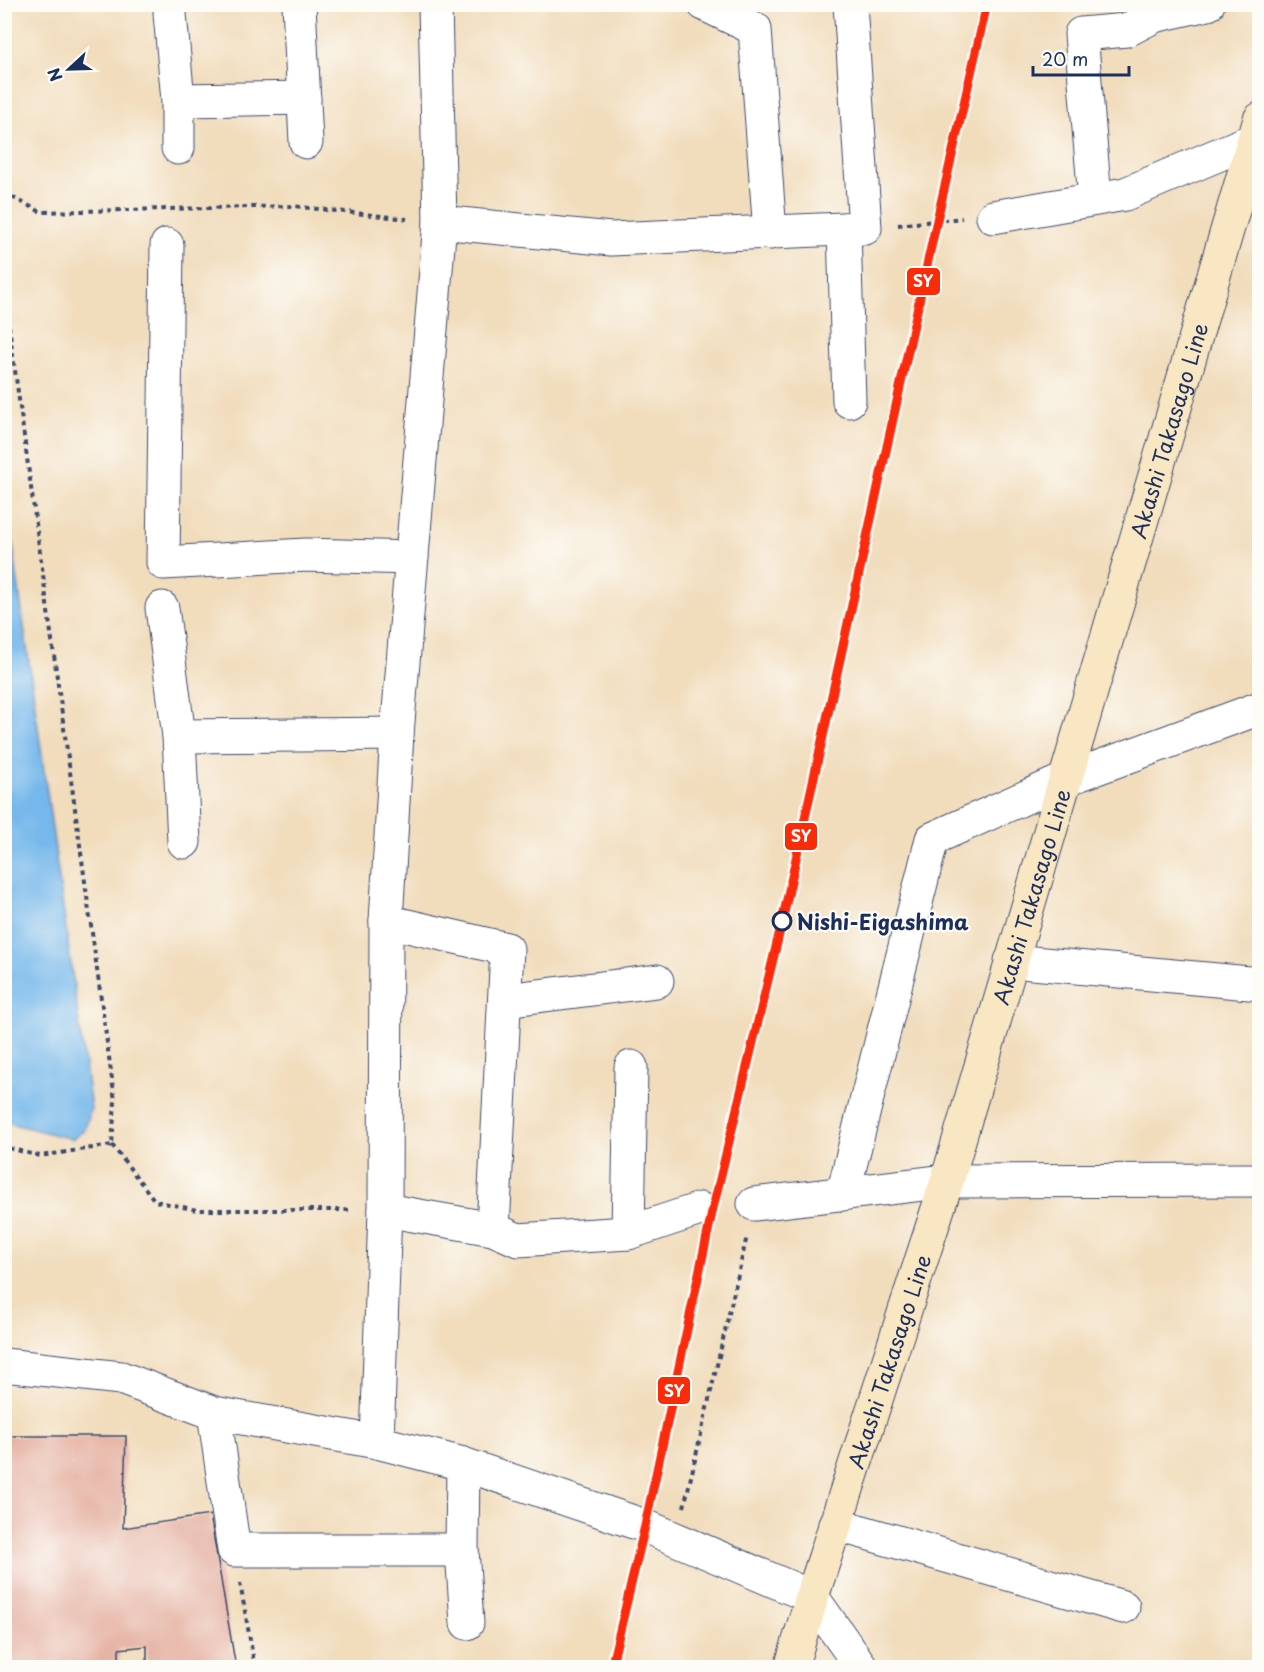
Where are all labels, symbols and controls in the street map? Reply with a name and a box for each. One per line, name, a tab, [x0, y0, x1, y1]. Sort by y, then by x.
north arrow	[39, 39, 99, 99]
scale bar	[1033, 39, 1129, 77]
text: 20 m	[1042, 45, 1088, 72]
text: N	[41, 65, 68, 85]
line badge: SY	[906, 267, 941, 296]
text: SY	[913, 268, 934, 292]
street label: Akashi Takasago Line	[1121, 319, 1215, 542]
street label: Akashi Takasago Line	[984, 785, 1078, 1008]
line badge: SY	[784, 822, 818, 851]
text: SY	[791, 823, 812, 847]
place label: Nishi-Eigashima	[797, 905, 969, 937]
marker: Nishi-Eigashima	[772, 911, 792, 931]
street label: Akashi Takasago Line	[839, 1250, 938, 1472]
line badge: SY	[657, 1376, 691, 1405]
text: SY	[664, 1378, 685, 1402]

